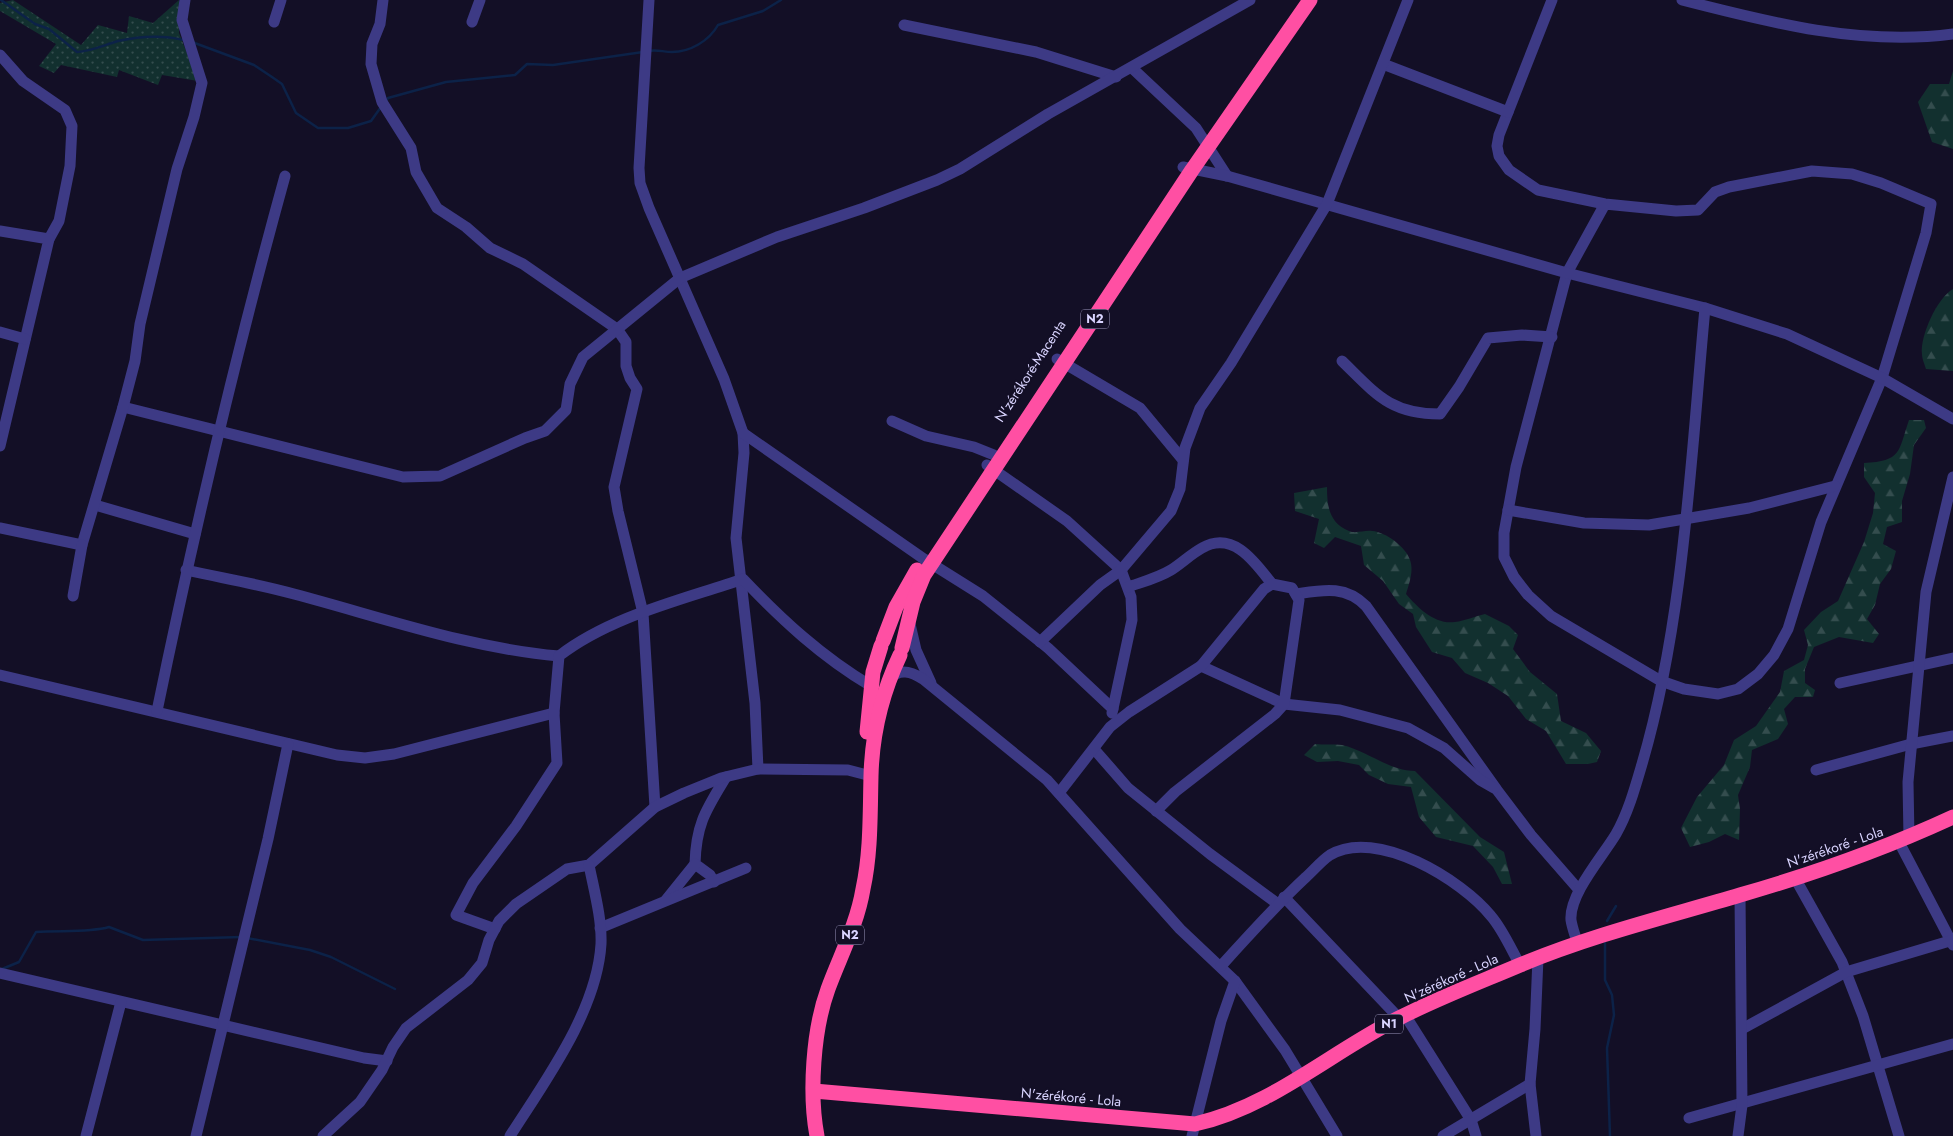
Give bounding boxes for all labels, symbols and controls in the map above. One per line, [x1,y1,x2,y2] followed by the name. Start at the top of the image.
[1081,310,1109,328] road number: N2
[990,316,1070,426] street label: N'zérékoré-Macenta
[1784,821,1886,873] street label: N'zérékoré - Lola
[836,926,864,944] road number: N2
[1401,948,1501,1008] street label: N'zérékoré - Lola
[1375,1014,1403,1034] road number: N1
[1020,1083,1122,1111] street label: N'zérékoré - Lola

